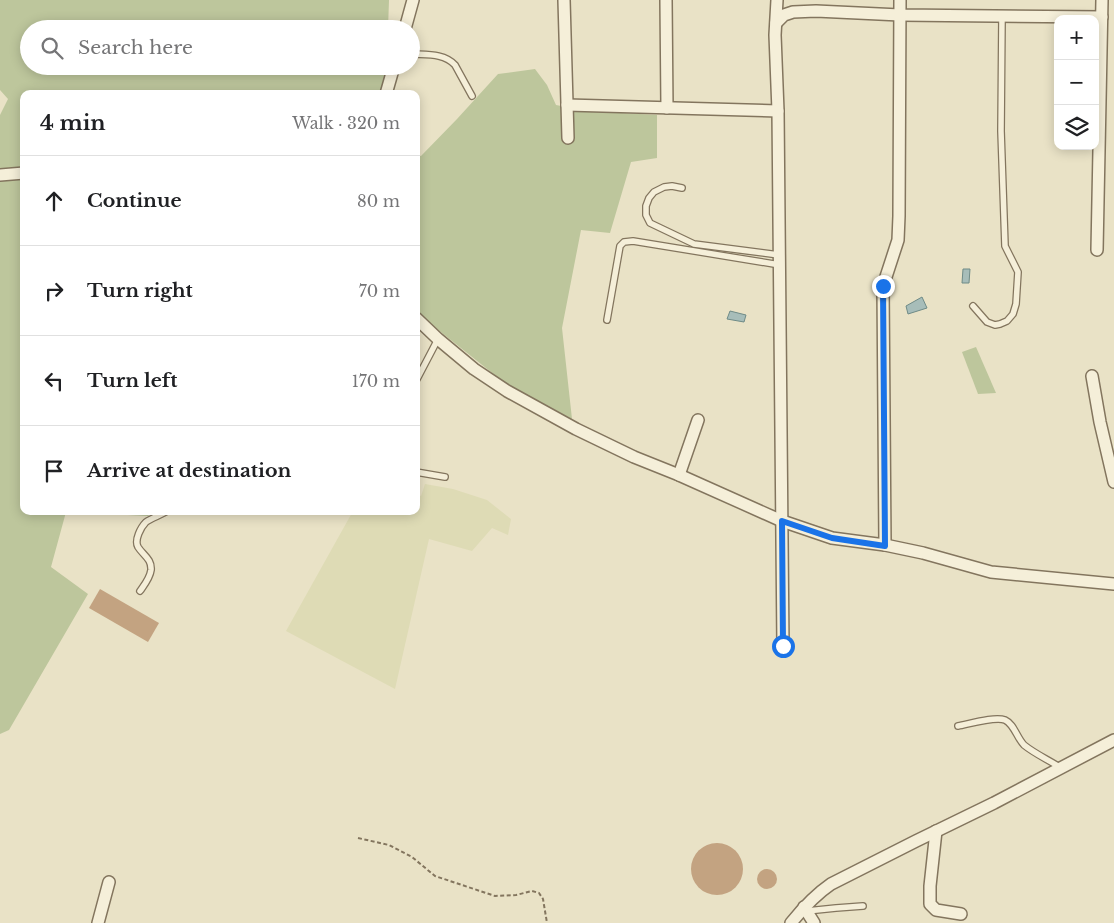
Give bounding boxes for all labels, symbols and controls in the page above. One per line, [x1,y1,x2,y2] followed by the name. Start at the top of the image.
[1054,15,1099,150] map controls
[1054,15,1099,60] button: +
[20,20,420,75] search box
[38,34,66,62] icon: search
[78,36,193,59] text: Search here
[1054,60,1099,105] button: −
[1054,105,1099,150] button: layers
[40,110,106,136] text: 4 min
[292,113,400,133] text: Walk · 320 m
[40,187,68,215] icon: ahead
[87,189,182,212] text: Continue
[357,191,400,211] text: 80 m
[872,275,895,298] route end
[40,277,68,305] icon: right
[87,279,193,302] text: Turn right
[359,281,400,301] text: 70 m
[40,367,68,395] icon: left
[87,369,178,392] text: Turn left
[352,371,400,391] text: 170 m
[40,457,68,485] icon: arrive
[87,459,291,482] text: Arrive at destination
[772,635,795,658] route start

